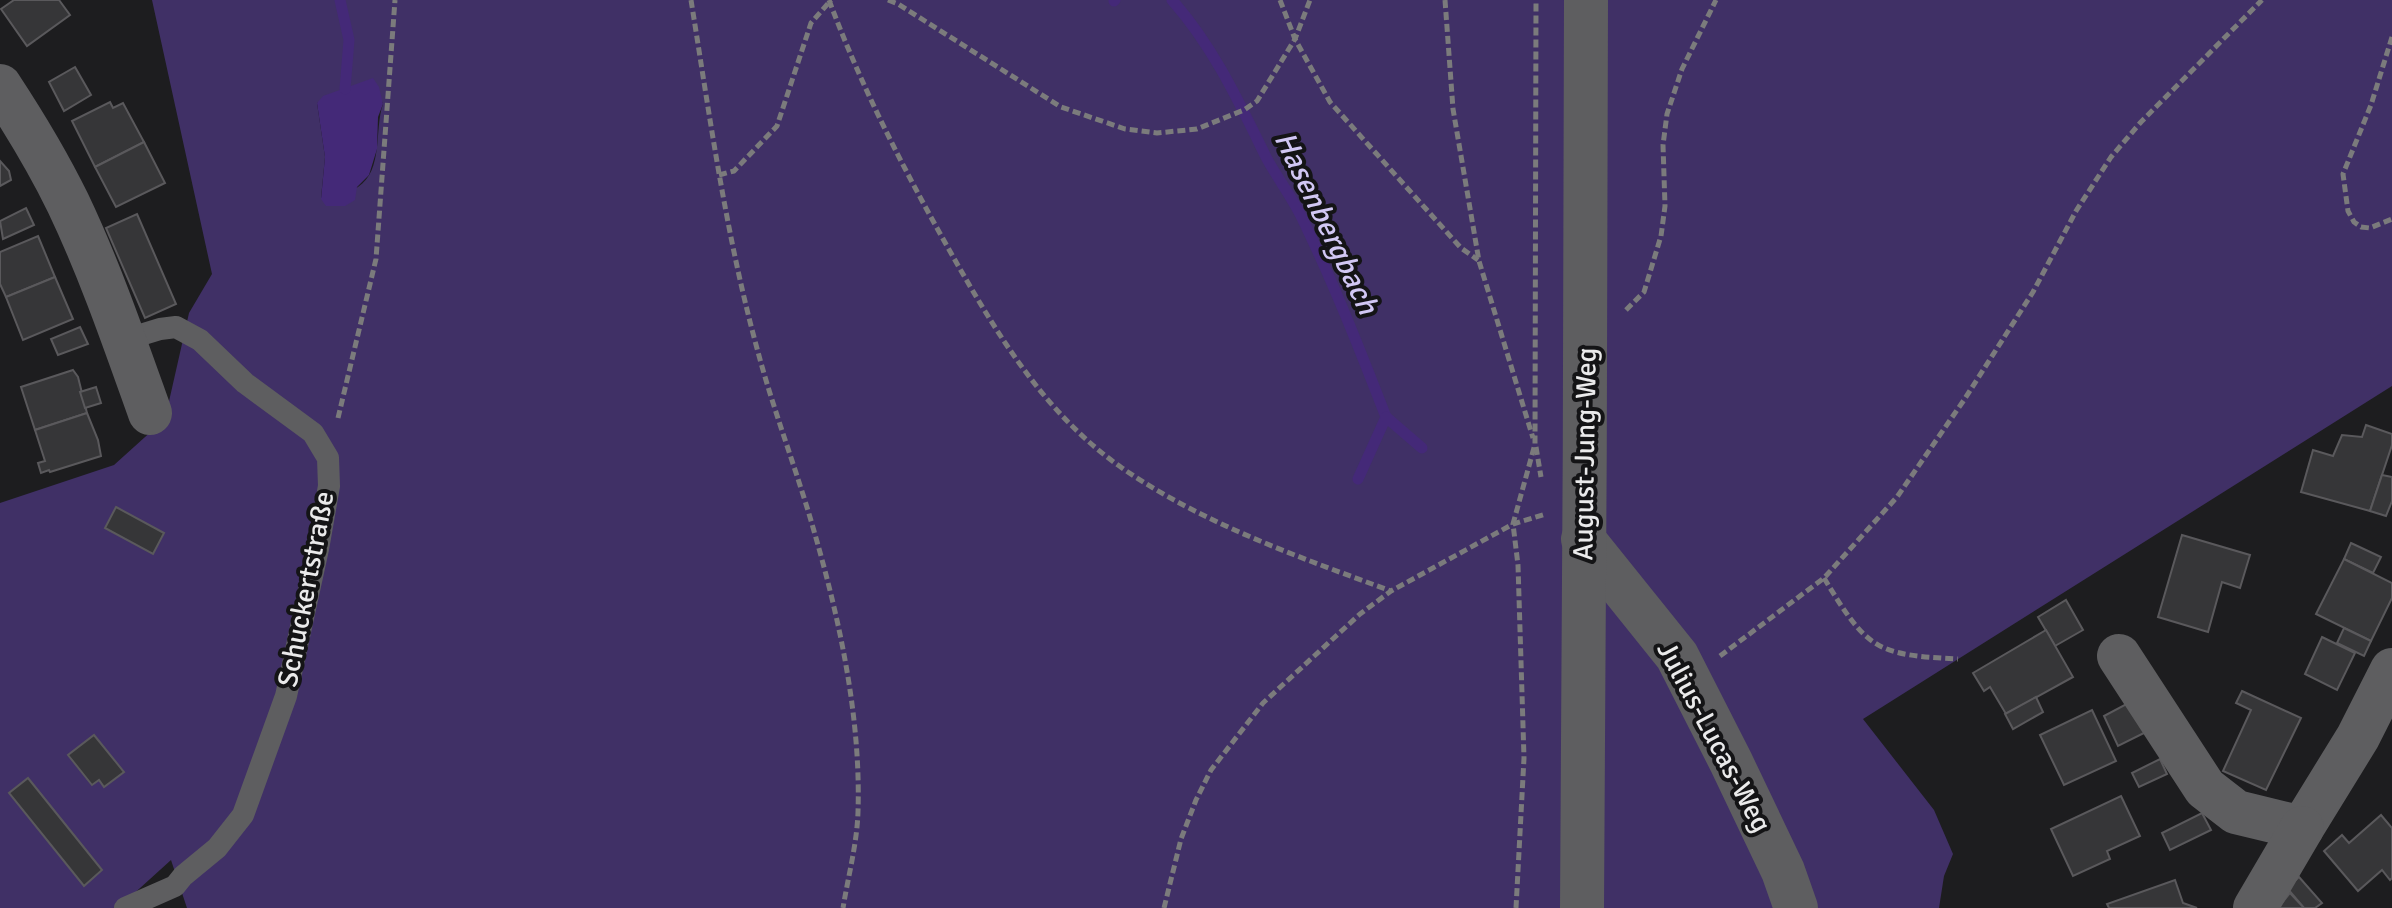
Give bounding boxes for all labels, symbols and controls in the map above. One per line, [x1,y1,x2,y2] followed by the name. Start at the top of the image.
[1266,126,1386,321] water label: Hasenbergbach
[1566,347,1604,561] street label: August-Jung-Weg
[270,488,342,690] street label: Schuckertstraße
[1649,636,1779,838] street label: Julius-Lucas-Weg

